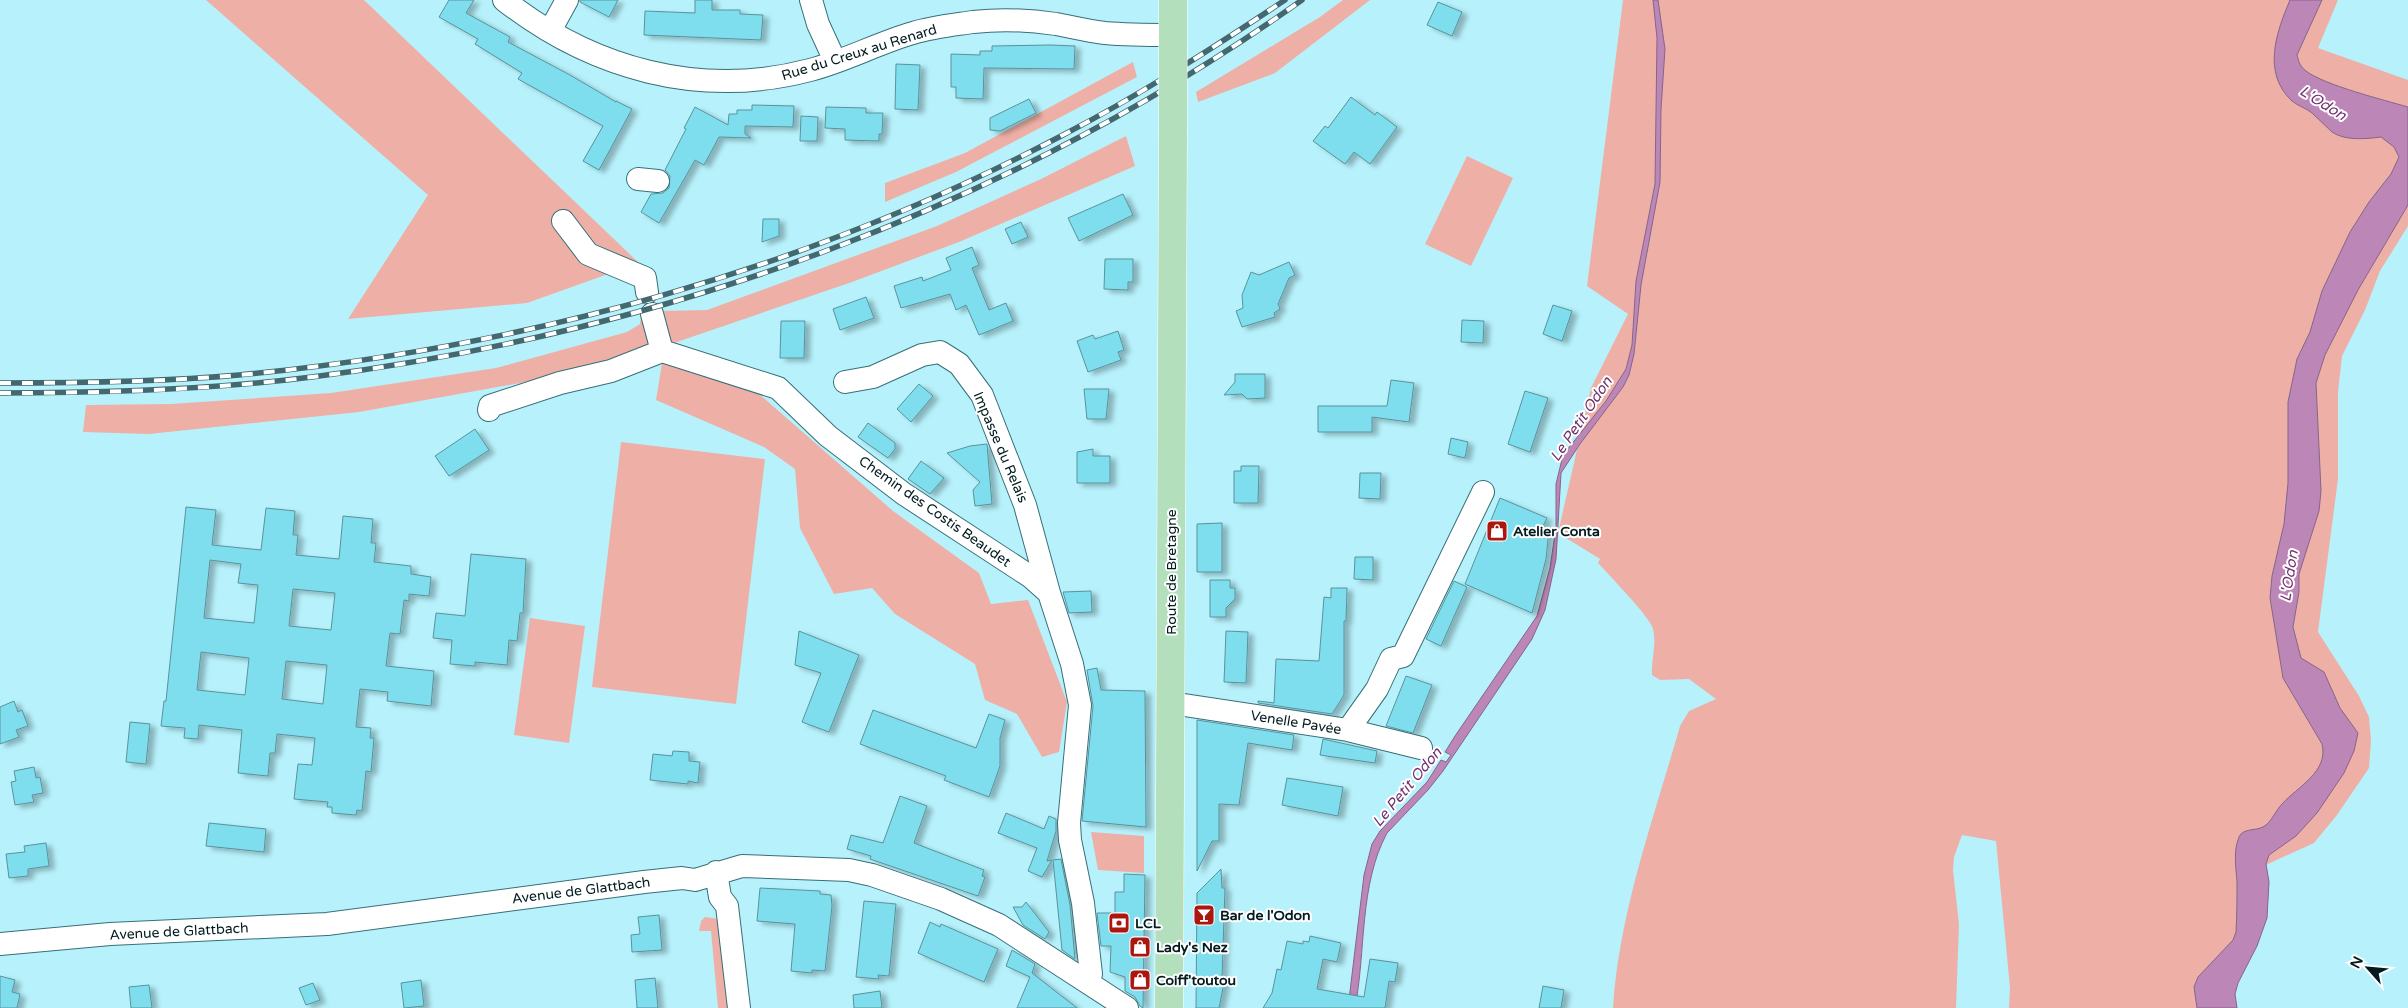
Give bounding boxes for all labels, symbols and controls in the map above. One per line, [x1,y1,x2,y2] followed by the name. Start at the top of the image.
[779,21,939,84] street label: Rue du Creux au Renard
[2296,82,2350,125] water label: L'Odon
[1546,373,1616,465] water label: Le Petit Odon
[969,389,1032,505] street label: Impasse du Relais
[855,452,1015,571] street label: Chemin des Costis Beaudet
[1163,509,1180,635] street label: Route de Bretagne
[1485,519,1509,543] shop icon: Atelier Conta
[1513,523,1600,540] place label: Atelier Conta
[2276,548,2302,603] water label: L'Odon
[1249,707,1343,738] street label: Venelle Pavée
[1369,743,1446,830] water label: Le Petit Odon
[511,874,651,907] street label: Avenue de Glattbach
[1192,903,1216,927] bar icon: Bar de l'Odon
[1220,907,1311,924] place label: Bar de l'Odon
[1107,911,1131,935] bank icon: LCL
[1135,915,1162,932] place label: LCL
[109,919,249,944] street label: Avenue de Glattbach
[1128,935,1152,959] shop icon: Lady's Nez
[1156,939,1228,956] place label: Lady's Nez
[2343,943,2393,993] north arrow
[2347,953,2367,971] text: N
[1128,968,1152,992] shop icon: Coiff'toutou
[1156,972,1236,989] place label: Coiff'toutou

